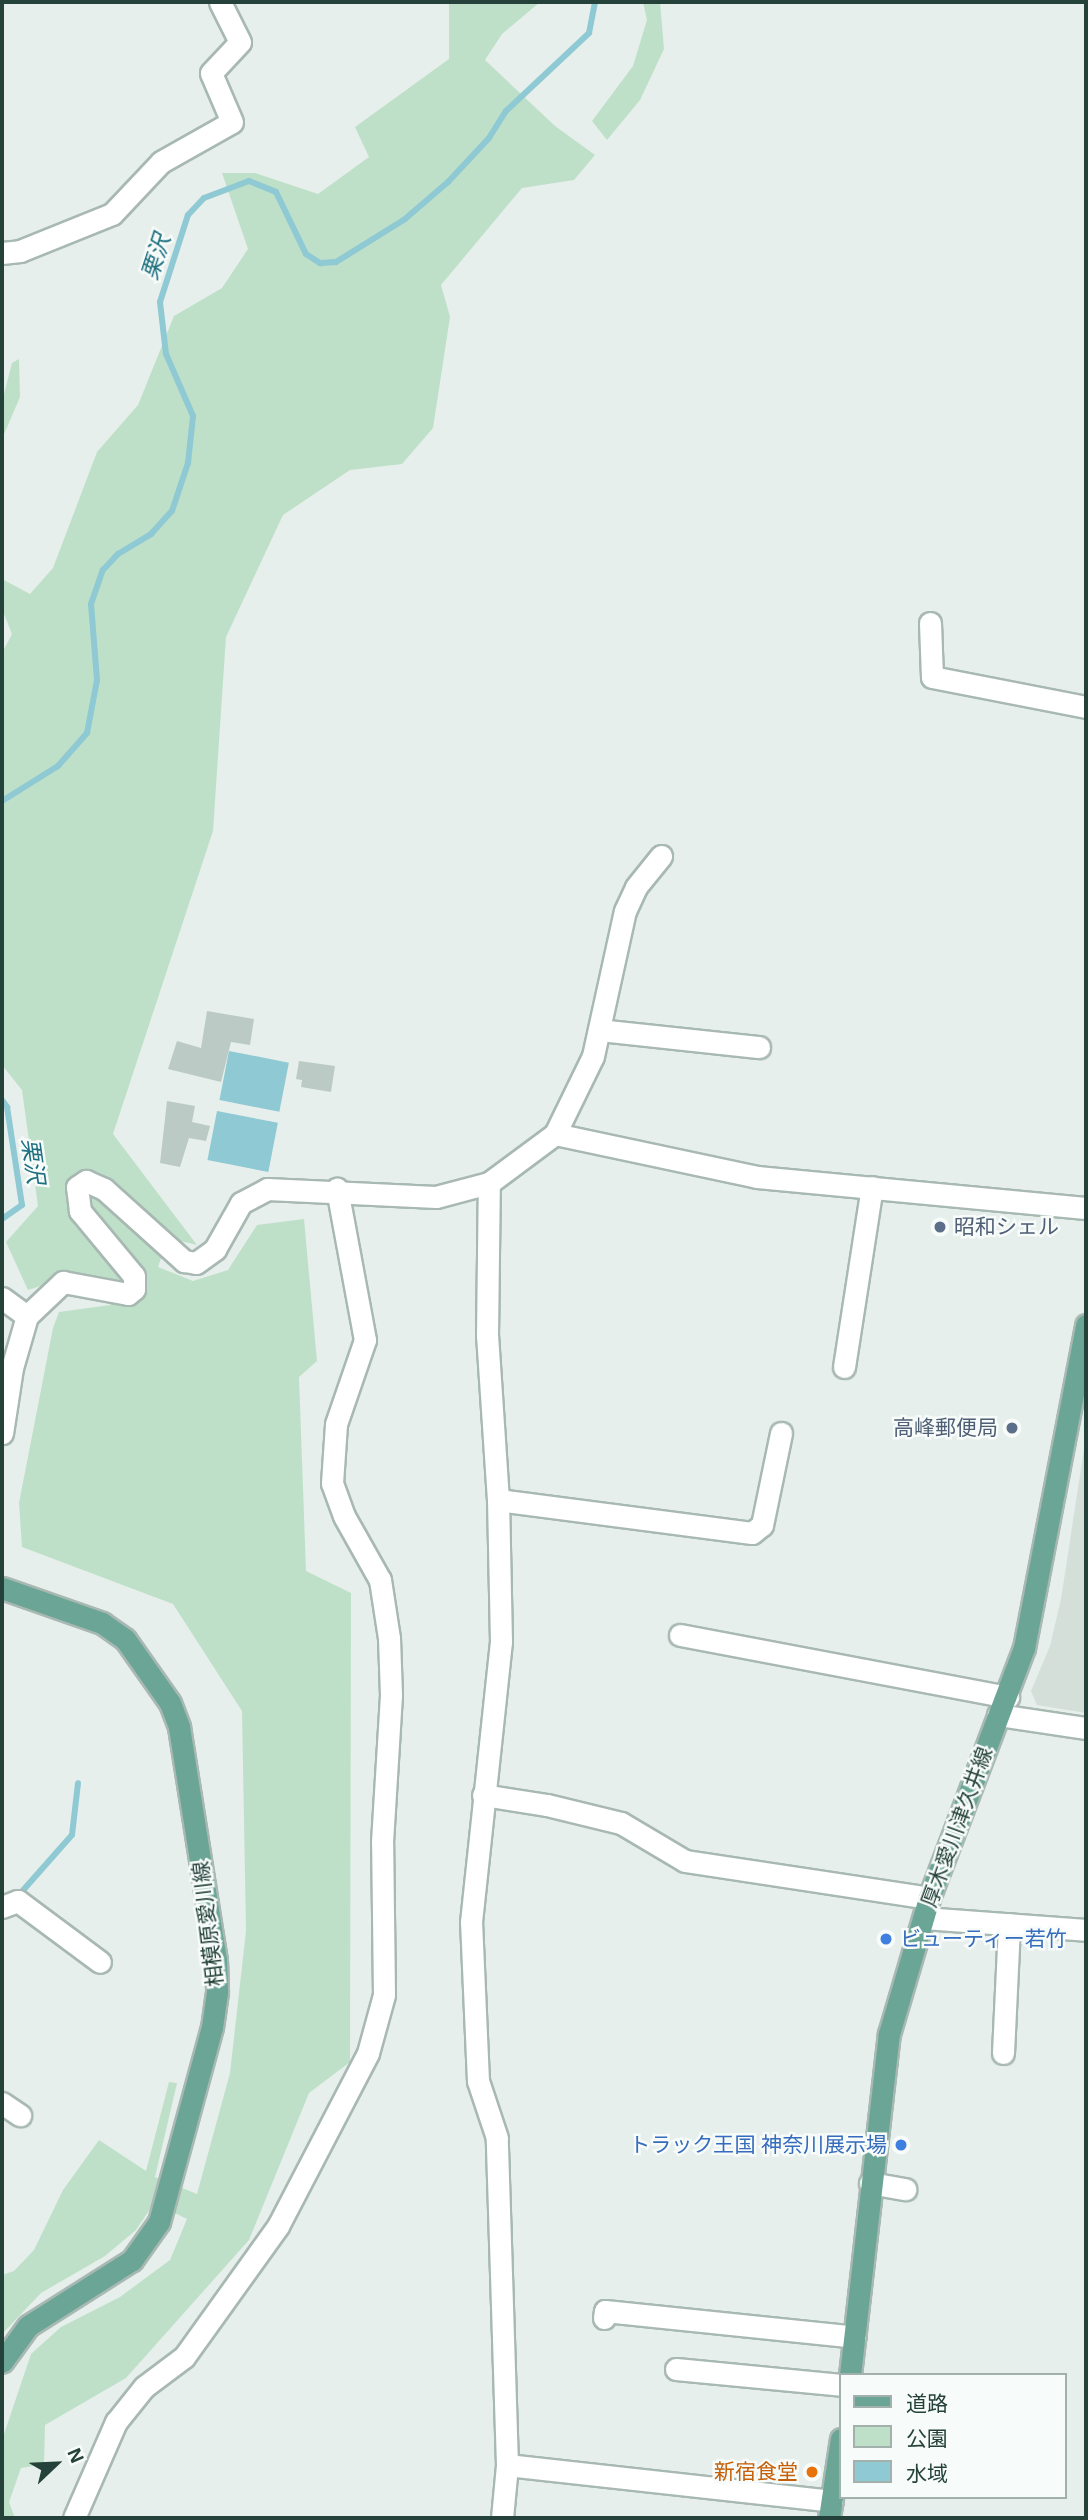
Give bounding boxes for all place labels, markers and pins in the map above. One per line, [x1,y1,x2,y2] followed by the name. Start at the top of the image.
[954,1214,1059,1240] place label: 昭和シェル
[932,1219,948,1235] marker: 昭和シェル
[893,1415,998,1441] place label: 高峰郵便局
[1004,1420,1020,1436] marker: 高峰郵便局
[900,1926,1068,1952] place label: ビューティー若竹
[878,1931,894,1947] marker: ビューティー若竹
[629,2132,887,2158] place label: トラック王国 神奈川展示場
[893,2137,909,2153] marker: トラック王国 神奈川展示場
[714,2459,798,2485] place label: 新宿食堂
[804,2464,820,2480] marker: 新宿食堂

